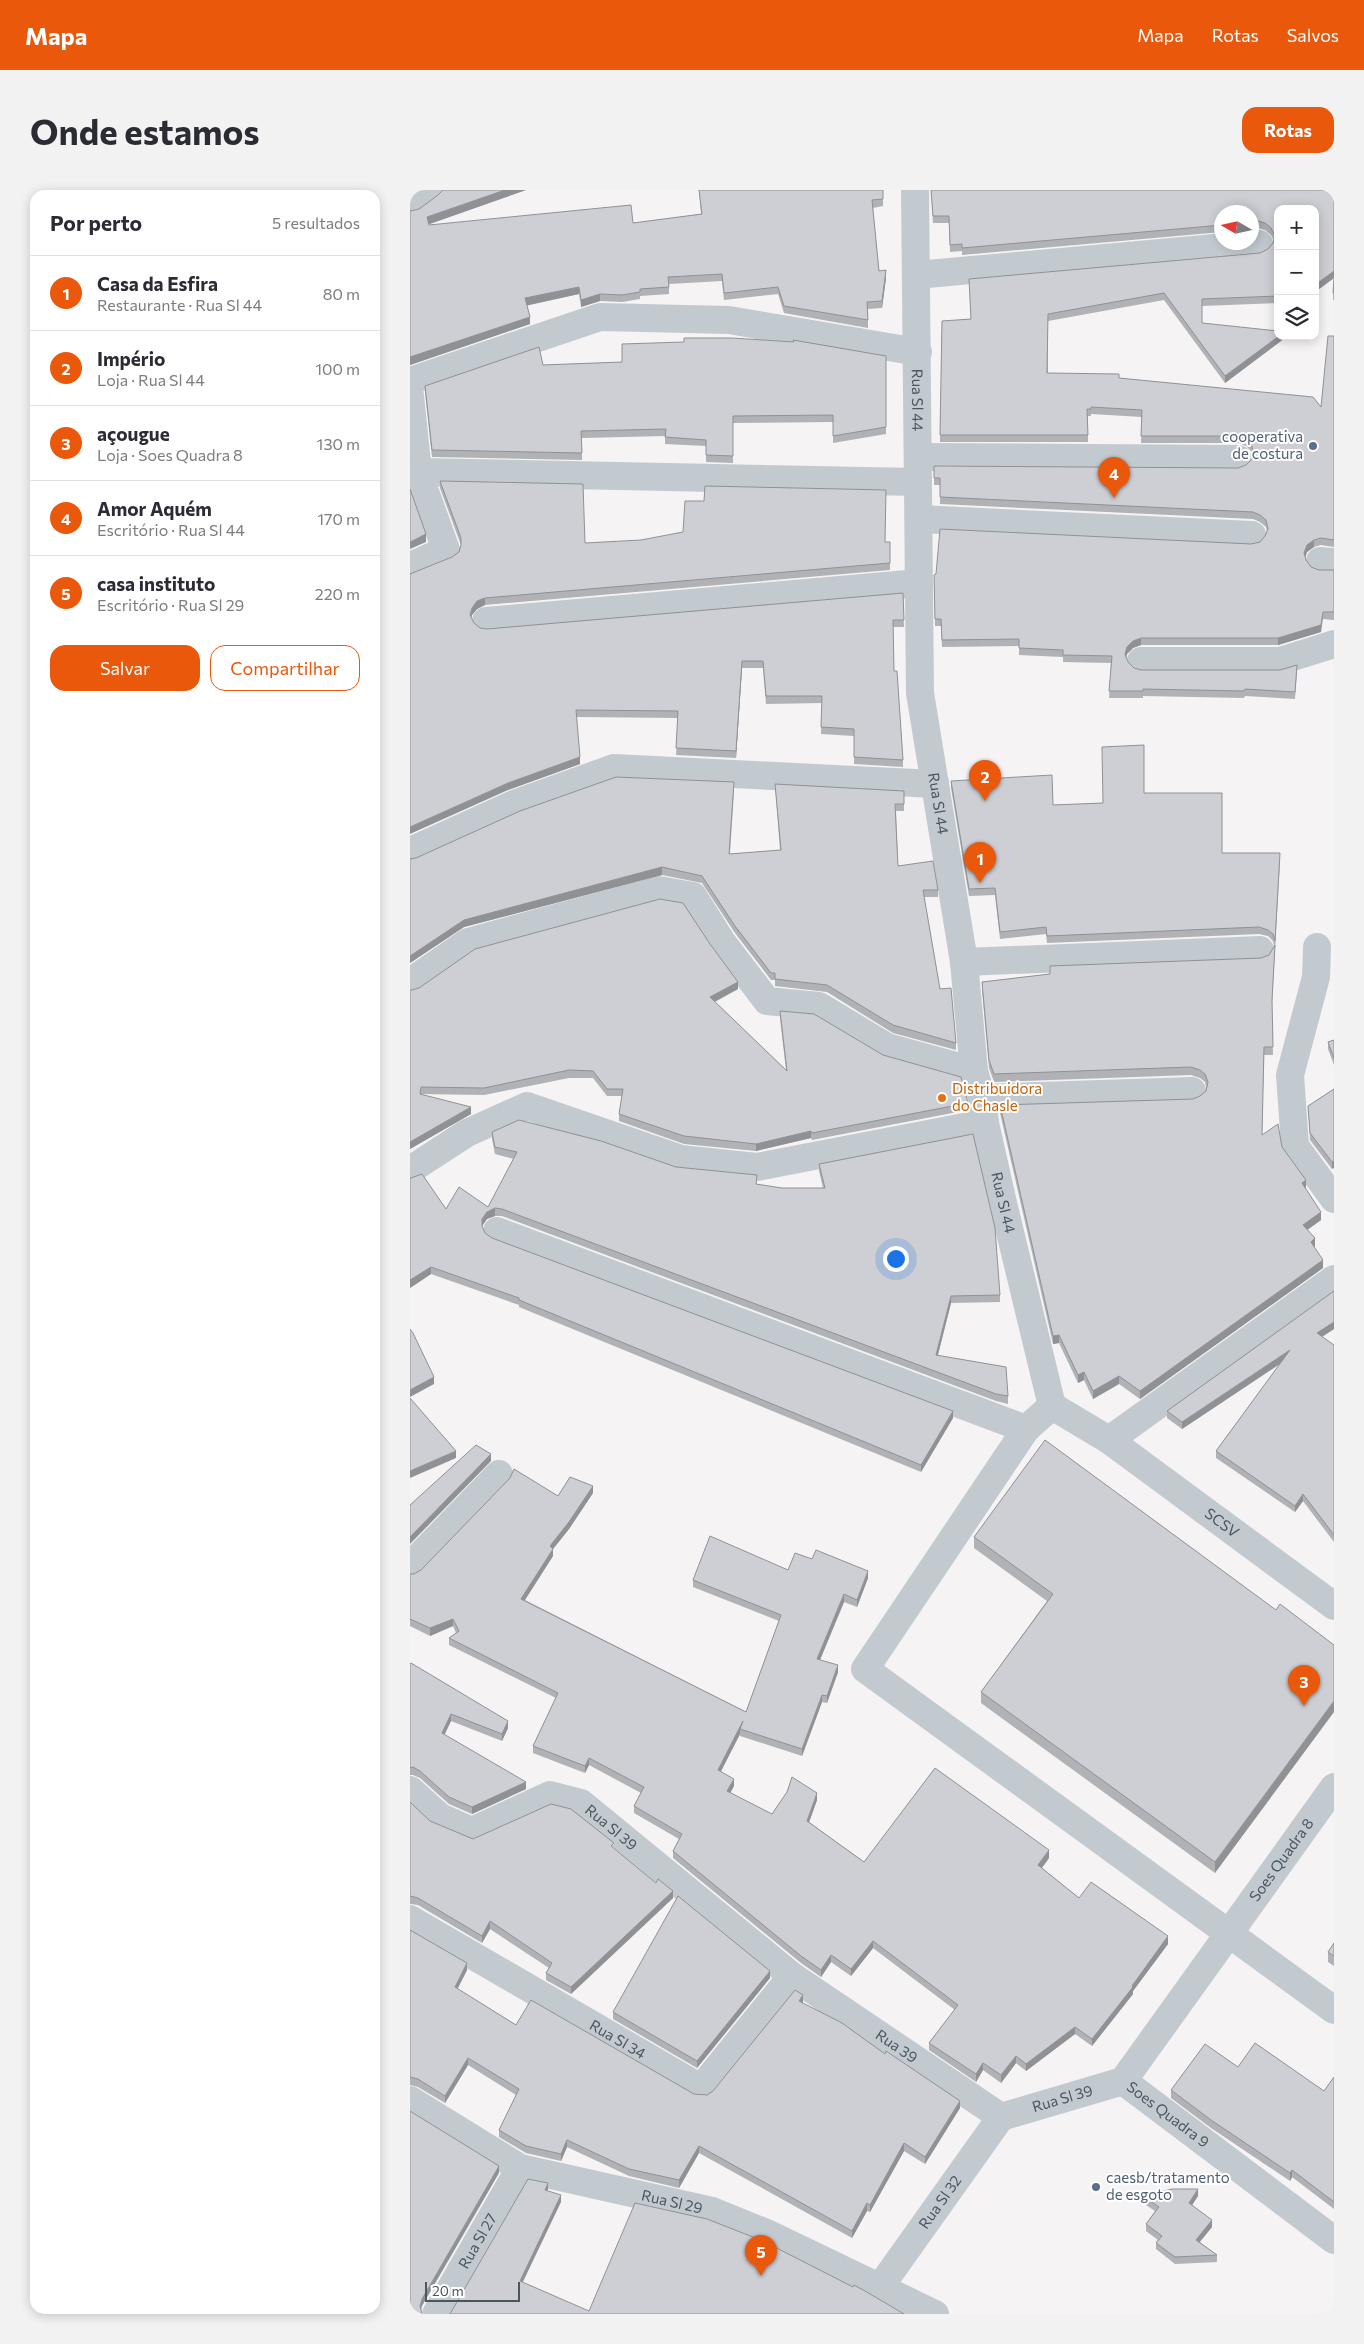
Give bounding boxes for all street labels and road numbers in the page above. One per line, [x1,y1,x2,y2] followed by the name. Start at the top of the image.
[909,369,927,431] street label: Rua Sl 44
[925,771,953,836] street label: Rua Sl 44
[988,1170,1020,1235] street label: Rua Sl 44
[1202,1504,1243,1541] street label: SCSV
[582,1800,641,1854] street label: Rua Sl 39
[1245,1814,1317,1905] street label: Soes Quadra 8
[587,2015,649,2062] street label: Rua Sl 34
[873,2025,921,2066] street label: Rua 39
[1124,2077,1213,2151] street label: Soes Quadra 9
[1030,2080,1095,2115] street label: Rua Sl 39
[914,2171,965,2232] street label: Rua Sl 32
[640,2185,704,2217] street label: Rua Sl 29
[454,2210,500,2272] street label: Rua Sl 27

